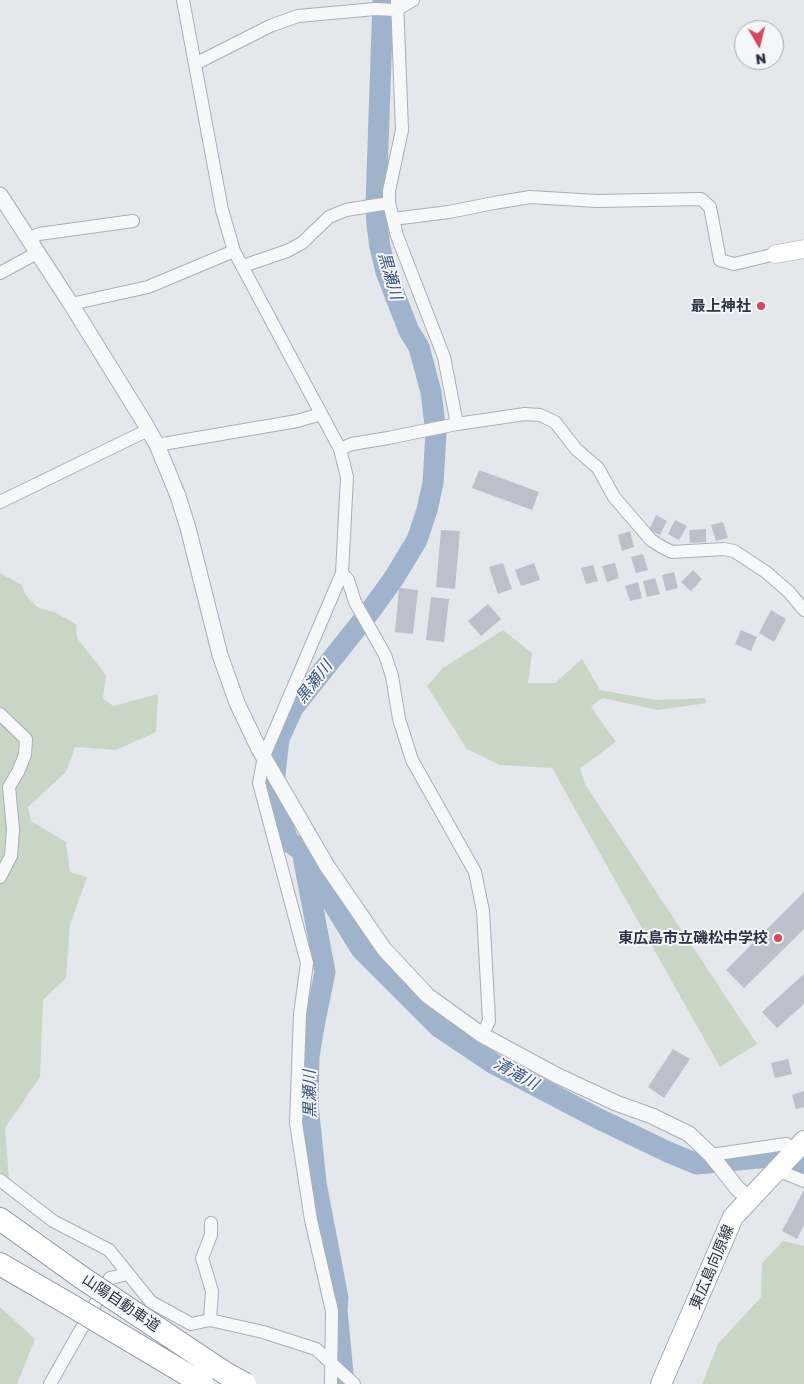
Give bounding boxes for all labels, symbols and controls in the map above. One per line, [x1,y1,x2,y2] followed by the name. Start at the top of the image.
[734,20,784,70] north arrow
[755,50,767,69] text: N
[374,250,406,302] water label: 黒瀬川
[691,297,751,315] place label: 最上神社
[755,300,767,312] marker: 最上神社
[292,657,336,707] water label: 黒瀬川
[618,929,768,947] place label: 東広島市立磯松中学校
[772,932,784,944] marker: 東広島市立磯松中学校
[490,1054,542,1094] water label: 清滝川
[300,1070,320,1118] water label: 黒瀬川
[686,1222,738,1312] street label: 東広島向原線
[79,1270,163,1336] street label: 山陽自動車道

